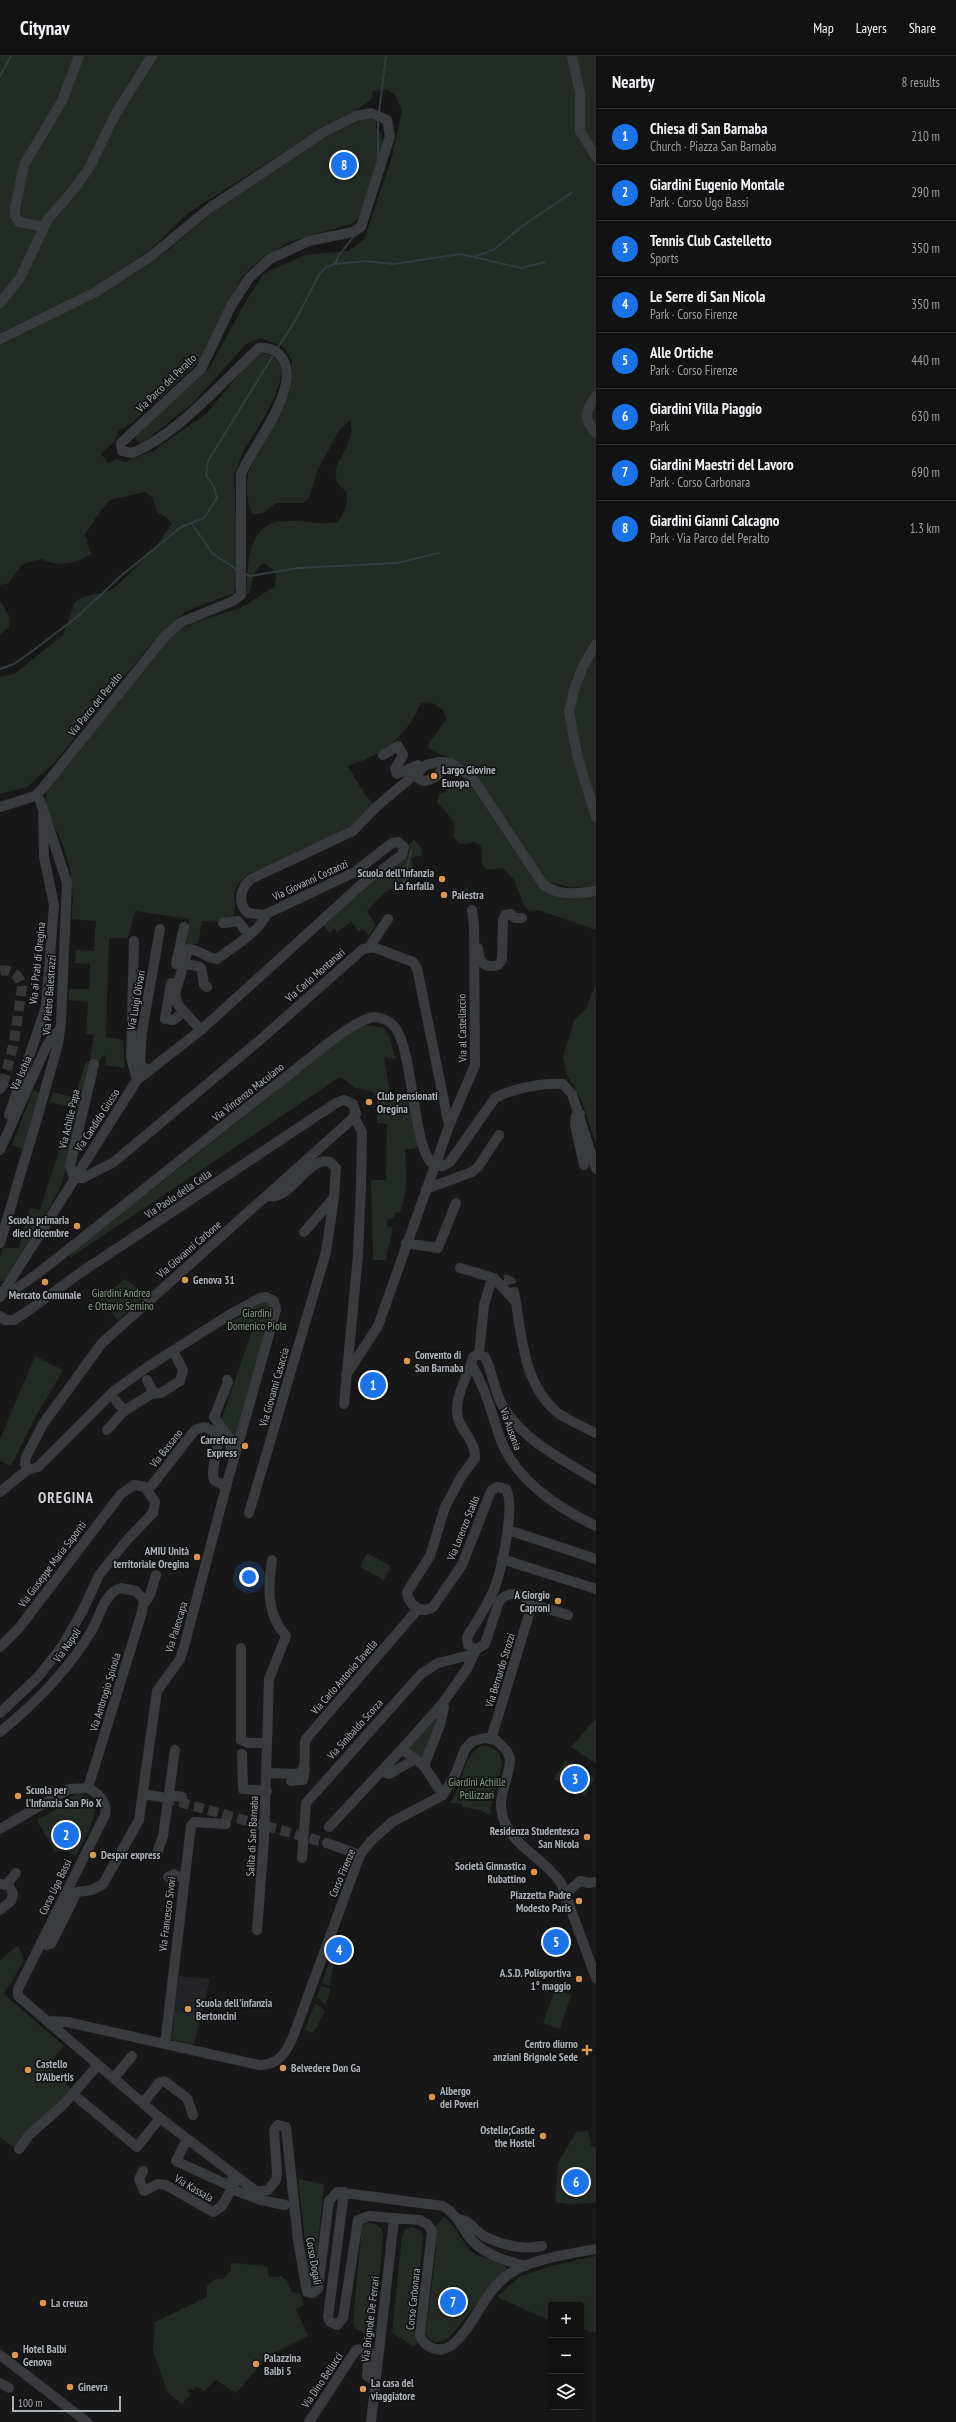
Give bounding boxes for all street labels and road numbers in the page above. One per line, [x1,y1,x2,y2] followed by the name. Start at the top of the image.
[132,351,199,416] street label: Via Parco del Peralto
[64,669,125,740] street label: Via Parco del Peralto
[269,856,350,904] street label: Via Giovanni Costanzi
[26,921,48,1006] street label: Via ai Prati di Oregina
[281,945,348,1005] street label: Via Carlo Montanari
[39,954,59,1037] street label: Via Pietro Balestrazzi
[124,969,148,1032] street label: Via Luigi Olivari
[454,993,470,1063] street label: Via al Castellaccio
[7,1054,35,1093] street label: Via Ischia
[209,1060,287,1125] street label: Via Vincenzo Maculano
[71,1086,123,1155] street label: Via Candido Giusso
[55,1088,83,1151] street label: Via Achille Papa
[141,1166,214,1222] street label: Via Paolo della Cella
[153,1217,224,1281] street label: Via Giovanni Carbone
[256,1346,292,1429] street label: Via Giovanni Casaccia
[497,1405,525,1452] street label: Via Ausonia
[146,1426,186,1471] street label: Via Bassano
[443,1493,482,1563] street label: Via Lorenzo Stallo
[14,1518,89,1611] street label: Via Giuseppe Maria Saporiti
[161,1600,190,1655] street label: Via Paleocapa
[49,1625,84,1666] street label: Via Napoli
[482,1631,518,1710] street label: Via Bernardo Strozzi
[307,1637,380,1718] street label: Via Carlo Antonio Tavella
[86,1651,124,1734] street label: Via Ambrogio Spinola
[323,1696,386,1763] street label: Via Sinibaldo Scorza
[243,1795,261,1877] street label: Salita di San Barnaba
[326,1846,359,1899] street label: Corso Firenze
[35,1857,75,1917] street label: Corso Ugo Bassi
[155,1876,179,1953] street label: Via Francesco Sivori
[171,2171,216,2205] street label: Via Kassala
[303,2236,325,2286] street label: Corso Dogali
[403,2268,423,2330] street label: Corso Carbonara
[358,2275,382,2364] street label: Via Brignole De Ferrari
[298,2350,346,2411] street label: Via Dino Bellucci

